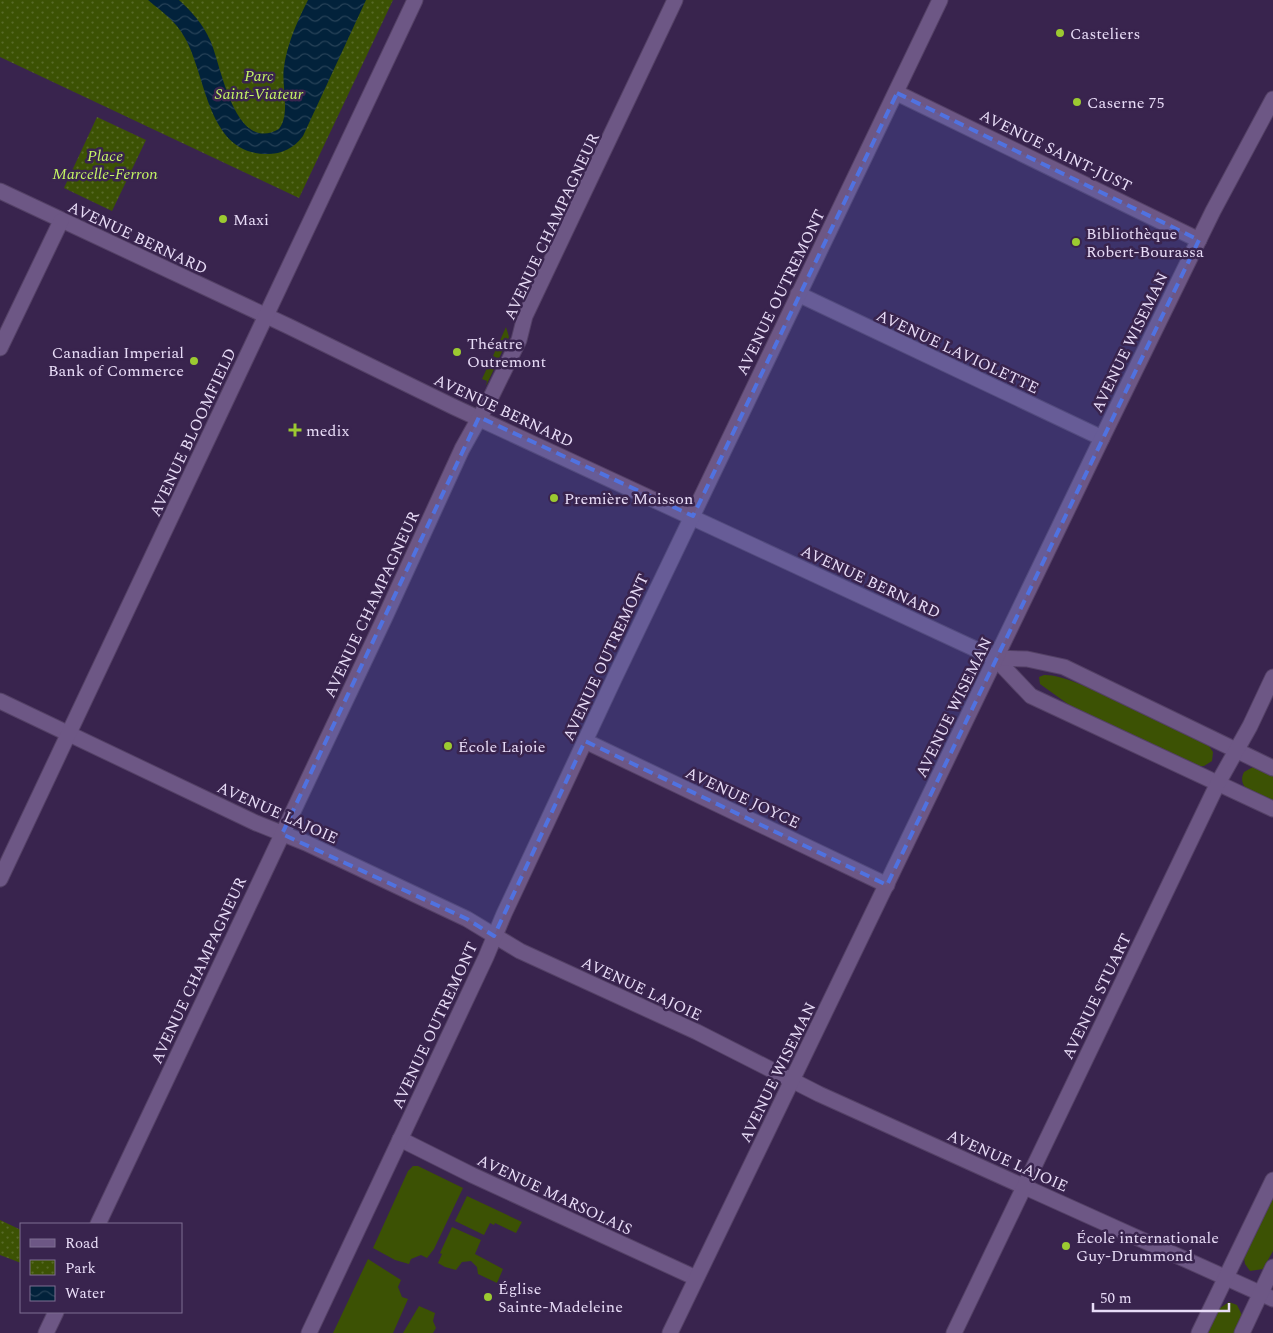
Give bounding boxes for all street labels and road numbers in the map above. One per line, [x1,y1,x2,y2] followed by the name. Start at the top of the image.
[975,104,1136,198] street label: AVENUE SAINT-JUST
[498,129,606,324] street label: AVENUE CHAMPAGNEUR
[64,195,211,281] street label: AVENUE BERNARD
[730,205,832,380] street label: AVENUE OUTREMONT
[1085,268,1174,417] street label: AVENUE WISEMAN
[872,304,1043,400] street label: AVENUE LAVIOLETTE
[143,344,243,521] street label: AVENUE BLOOMFIELD
[430,368,577,454] street label: AVENUE BERNARD
[318,507,426,702] street label: AVENUE CHAMPAGNEUR
[797,539,944,625] street label: AVENUE BERNARD
[557,570,655,745] street label: AVENUE OUTREMONT
[909,633,998,782] street label: AVENUE WISEMAN
[681,761,804,835] street label: AVENUE JOYCE
[213,775,342,850] street label: AVENUE LAJOIE
[145,873,253,1068] street label: AVENUE CHAMPAGNEUR
[1056,929,1138,1064] street label: AVENUE STUART
[386,938,484,1113] street label: AVENUE OUTREMONT
[577,950,706,1027] street label: AVENUE LAJOIE
[733,998,822,1147] street label: AVENUE WISEMAN
[943,1123,1072,1198] street label: AVENUE LAJOIE
[473,1148,636,1241] street label: AVENUE MARSOLAIS

